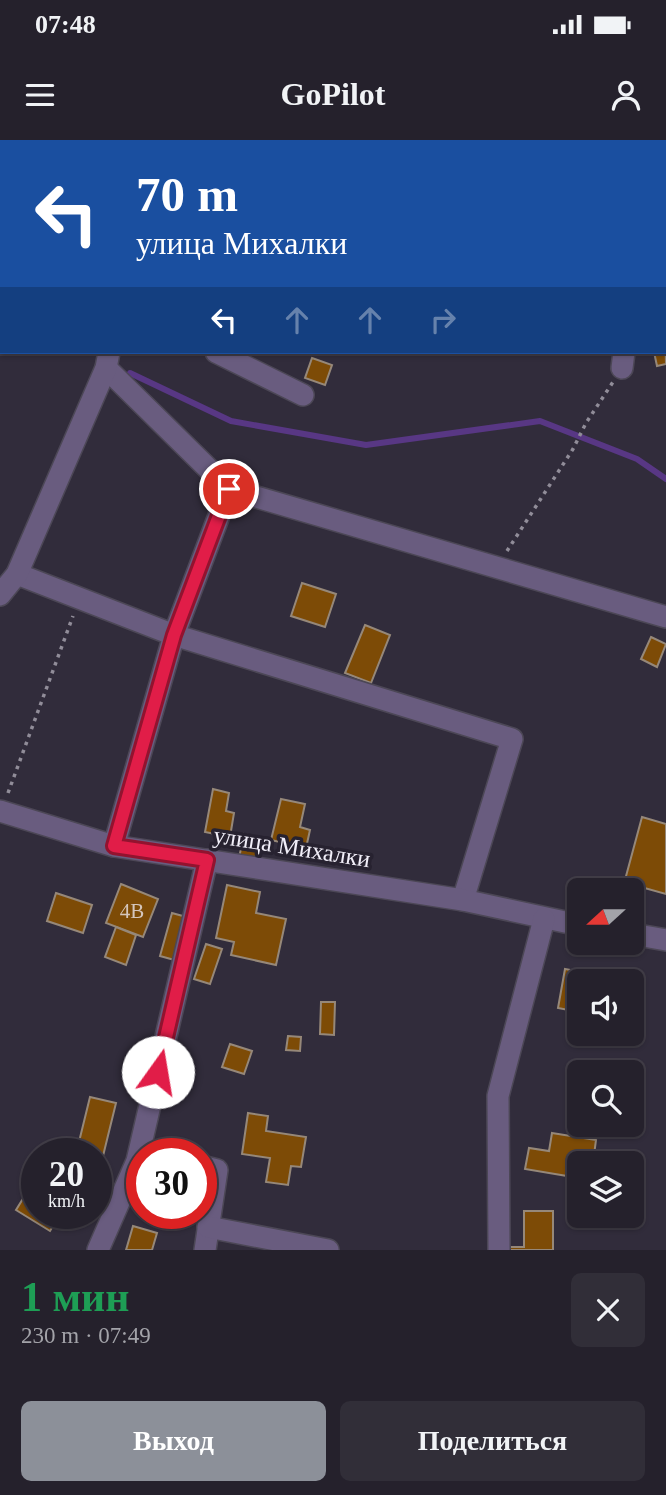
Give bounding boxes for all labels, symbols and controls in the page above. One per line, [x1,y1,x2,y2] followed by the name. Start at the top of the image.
[35,10,96,39] text: 07:48
[21,76,59,114] icon: menu
[281,76,385,112] text: GoPilot
[607,76,645,114] icon: person
[136,167,238,222] text: 70 m
[21,168,112,259] icon: left
[136,225,347,261] text: улица Михалки
[205,301,243,339] icon: left
[278,301,316,339] icon: ahead
[351,301,389,339] icon: ahead
[424,301,462,339] icon: right
[199,459,259,519] pin
[210,470,248,508] icon: arrive
[212,822,372,872] street label: улица Михалки
[567,878,644,956] north arrow
[567,878,644,1228] map controls
[120,899,144,923] house number: 4В
[567,969,644,1046] button: sound
[121,1035,195,1109] position arrow
[567,1060,644,1137] button: search
[126,1138,217,1229] speed limit sign: 30
[567,1151,644,1228] button: layers
[49,1155,84,1194] text: 20
[48,1191,85,1211] text: km/h
[571,1273,645,1347] button: close
[21,1274,130,1320] text: 1 мин
[21,1323,151,1348] text: 230 m · 07:49
[21,1401,326,1481] button: Выход
[340,1401,645,1481] button: Поделиться

